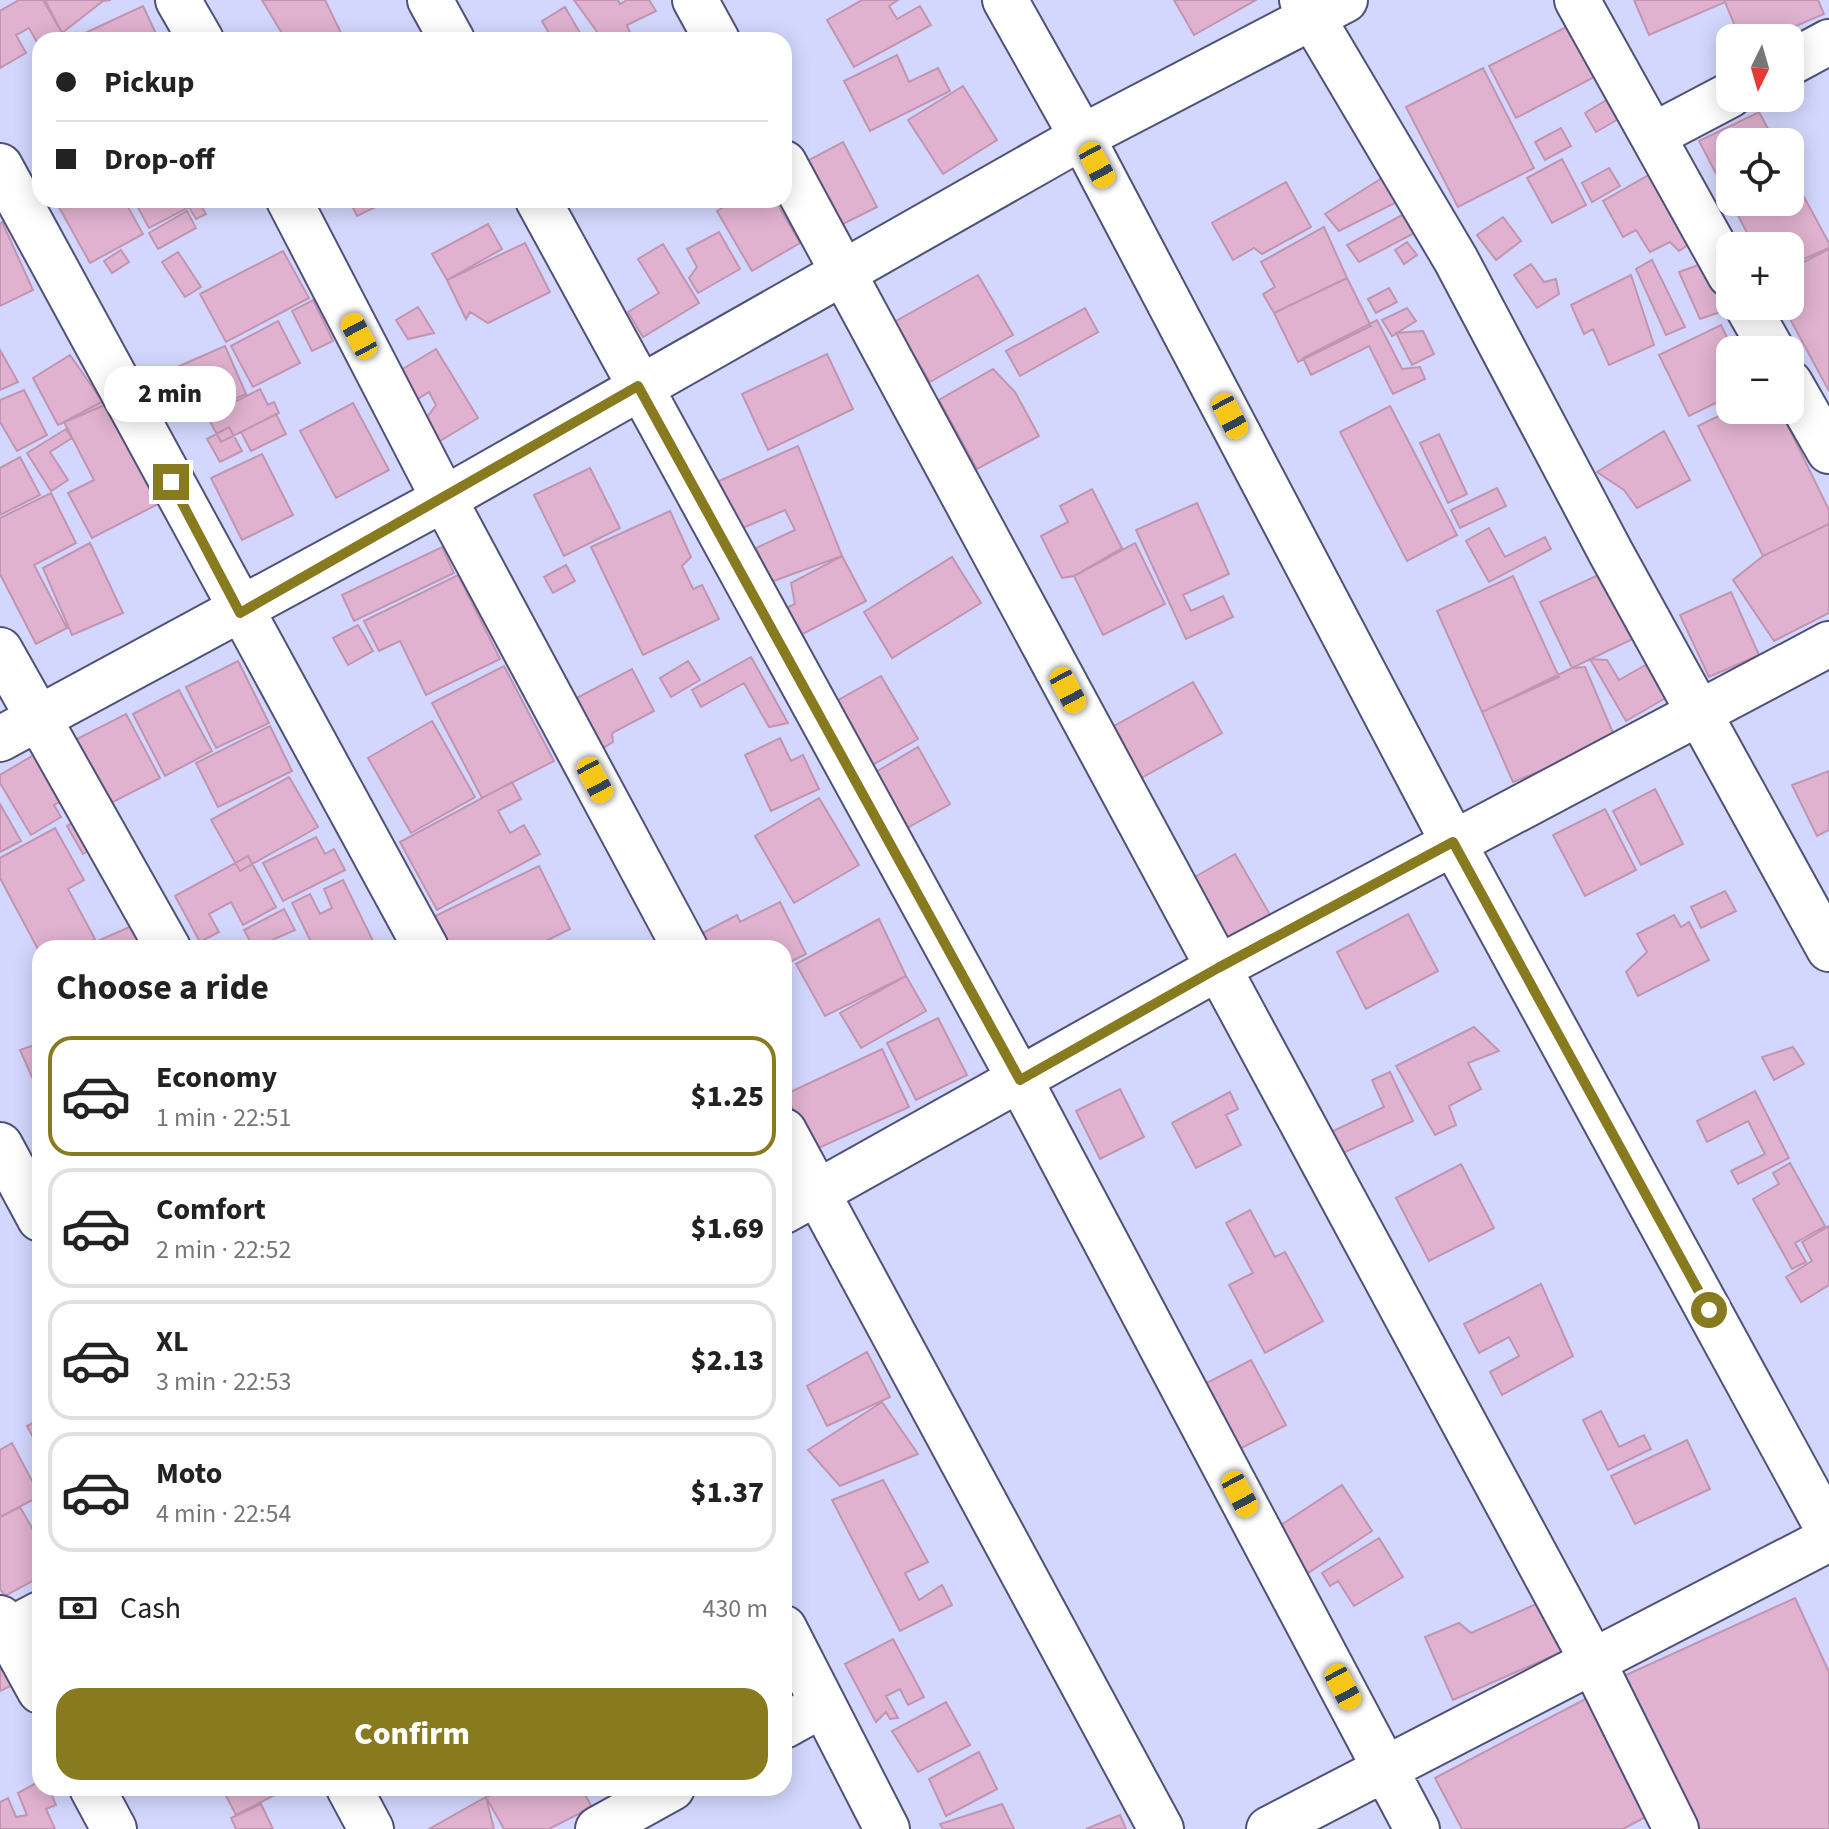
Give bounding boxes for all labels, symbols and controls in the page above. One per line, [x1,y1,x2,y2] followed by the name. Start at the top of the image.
[1716,24,1804,112] north arrow
[1716,24,1804,424] map controls
[104,61,194,104] text: Pickup
[1716,128,1804,216] button: locate
[104,138,215,181] text: Drop-off
[1075,138,1119,192] car
[1716,232,1804,320] button: +
[337,309,381,363] car
[1716,336,1804,424] button: −
[105,366,237,422] callout: 2 min
[138,375,202,412] text: 2 min
[1208,389,1252,443] car
[153,464,189,500] route end
[1046,663,1090,717] car
[573,753,617,807] car
[56,962,269,1013] text: Choose a ride
[156,1056,277,1099] text: Economy
[60,1060,132,1132] icon: car
[691,1075,764,1118] text: $1.25
[156,1099,291,1136] text: 1 min · 22:51
[156,1188,266,1231] text: Comfort
[60,1192,132,1264] icon: car
[691,1207,764,1250] text: $1.69
[156,1231,291,1268] text: 2 min · 22:52
[1691,1292,1727,1328] route start
[156,1320,189,1363] text: XL
[60,1324,132,1396] icon: car
[691,1339,764,1382] text: $2.13
[156,1363,291,1400] text: 3 min · 22:53
[156,1452,222,1495] text: Moto
[60,1456,132,1528] icon: car
[1218,1467,1262,1521] car
[691,1471,764,1514] text: $1.37
[156,1495,291,1532] text: 4 min · 22:54
[56,1586,100,1630] icon: cash
[120,1587,181,1630] text: Cash
[702,1590,768,1627] text: 430 m
[1321,1660,1365,1714] car
[56,1688,768,1780] button: Confirm

